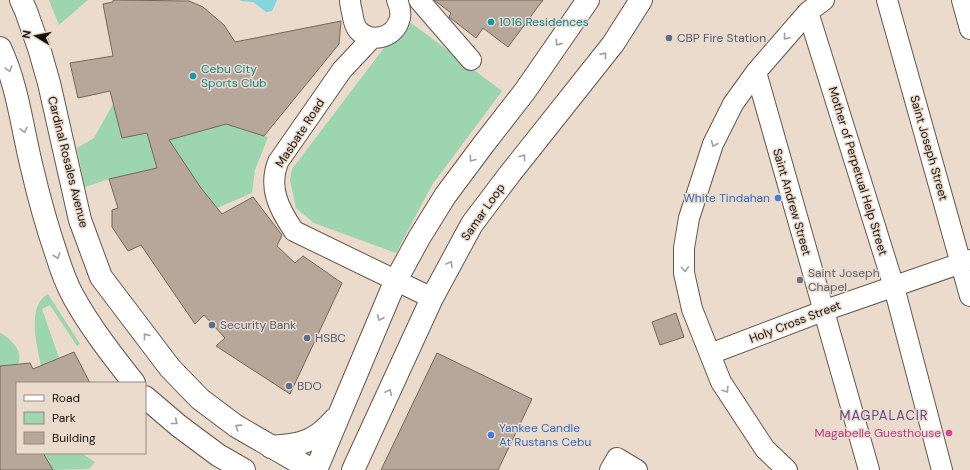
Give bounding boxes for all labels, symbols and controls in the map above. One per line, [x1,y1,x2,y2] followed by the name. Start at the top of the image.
[499,14,589,30] place label: 1016 Residences
[16,16,56,56] north arrow
[486,17,496,27] marker: 1016 Residences
[19,29,34,39] text: N
[677,30,766,46] place label: CBP Fire Station
[784,32,791,39] one-way arrow
[664,33,674,43] marker: CBP Fire Station
[556,39,563,46] one-way arrow
[599,53,606,60] one-way arrow
[201,61,267,91] place label: Cebu City Sports Club
[4,66,13,73] one-way arrow
[188,71,198,81] marker: Cebu City Sports Club
[825,85,891,258] street label: Mother of Perpetual Help Street
[906,94,952,203] street label: Saint Joseph Street
[44,95,92,230] street label: Cardinal Rosales Avenue
[272,96,328,170] street label: Masbate Road
[19,127,27,133] one-way arrow
[710,140,718,147] one-way arrow
[769,147,815,258] street label: Saint Andrew Street
[470,155,477,162] one-way arrow
[519,155,526,162] one-way arrow
[457,180,509,244] street label: Samar Loop
[683,190,770,206] place label: White Tindahan
[773,193,783,203] marker: White Tindahan
[52,252,60,259] one-way arrow
[445,261,453,268] one-way arrow
[808,265,880,295] place label: Saint Joseph Chapel
[680,266,689,272] one-way arrow
[795,275,805,285] marker: Saint Joseph Chapel
[747,297,843,347] street label: Holy Cross Street
[377,313,385,321] one-way arrow
[220,317,296,333] place label: Security Bank
[207,320,217,330] marker: Security Bank
[315,330,346,346] place label: HSBC
[302,333,312,343] marker: HSBC
[143,334,150,341] one-way arrow
[297,378,322,394] place label: BDO
[284,381,294,391] marker: BDO
[16,382,146,454] legend
[721,386,729,393] one-way arrow
[384,388,392,396] one-way arrow
[52,390,80,406] text: Road
[840,407,928,424] district label: MAGPALACIR
[52,410,76,426] text: Park
[170,417,177,424] one-way arrow
[499,420,591,450] place label: Yankee Candle At Rustans Cebu
[235,424,242,432] one-way arrow
[814,425,941,441] place label: Magabelle Guesthouse
[944,428,954,438] marker: Magabelle Guesthouse
[52,430,96,446] text: Building
[486,430,496,440] marker: Yankee Candle At Rustans Cebu

